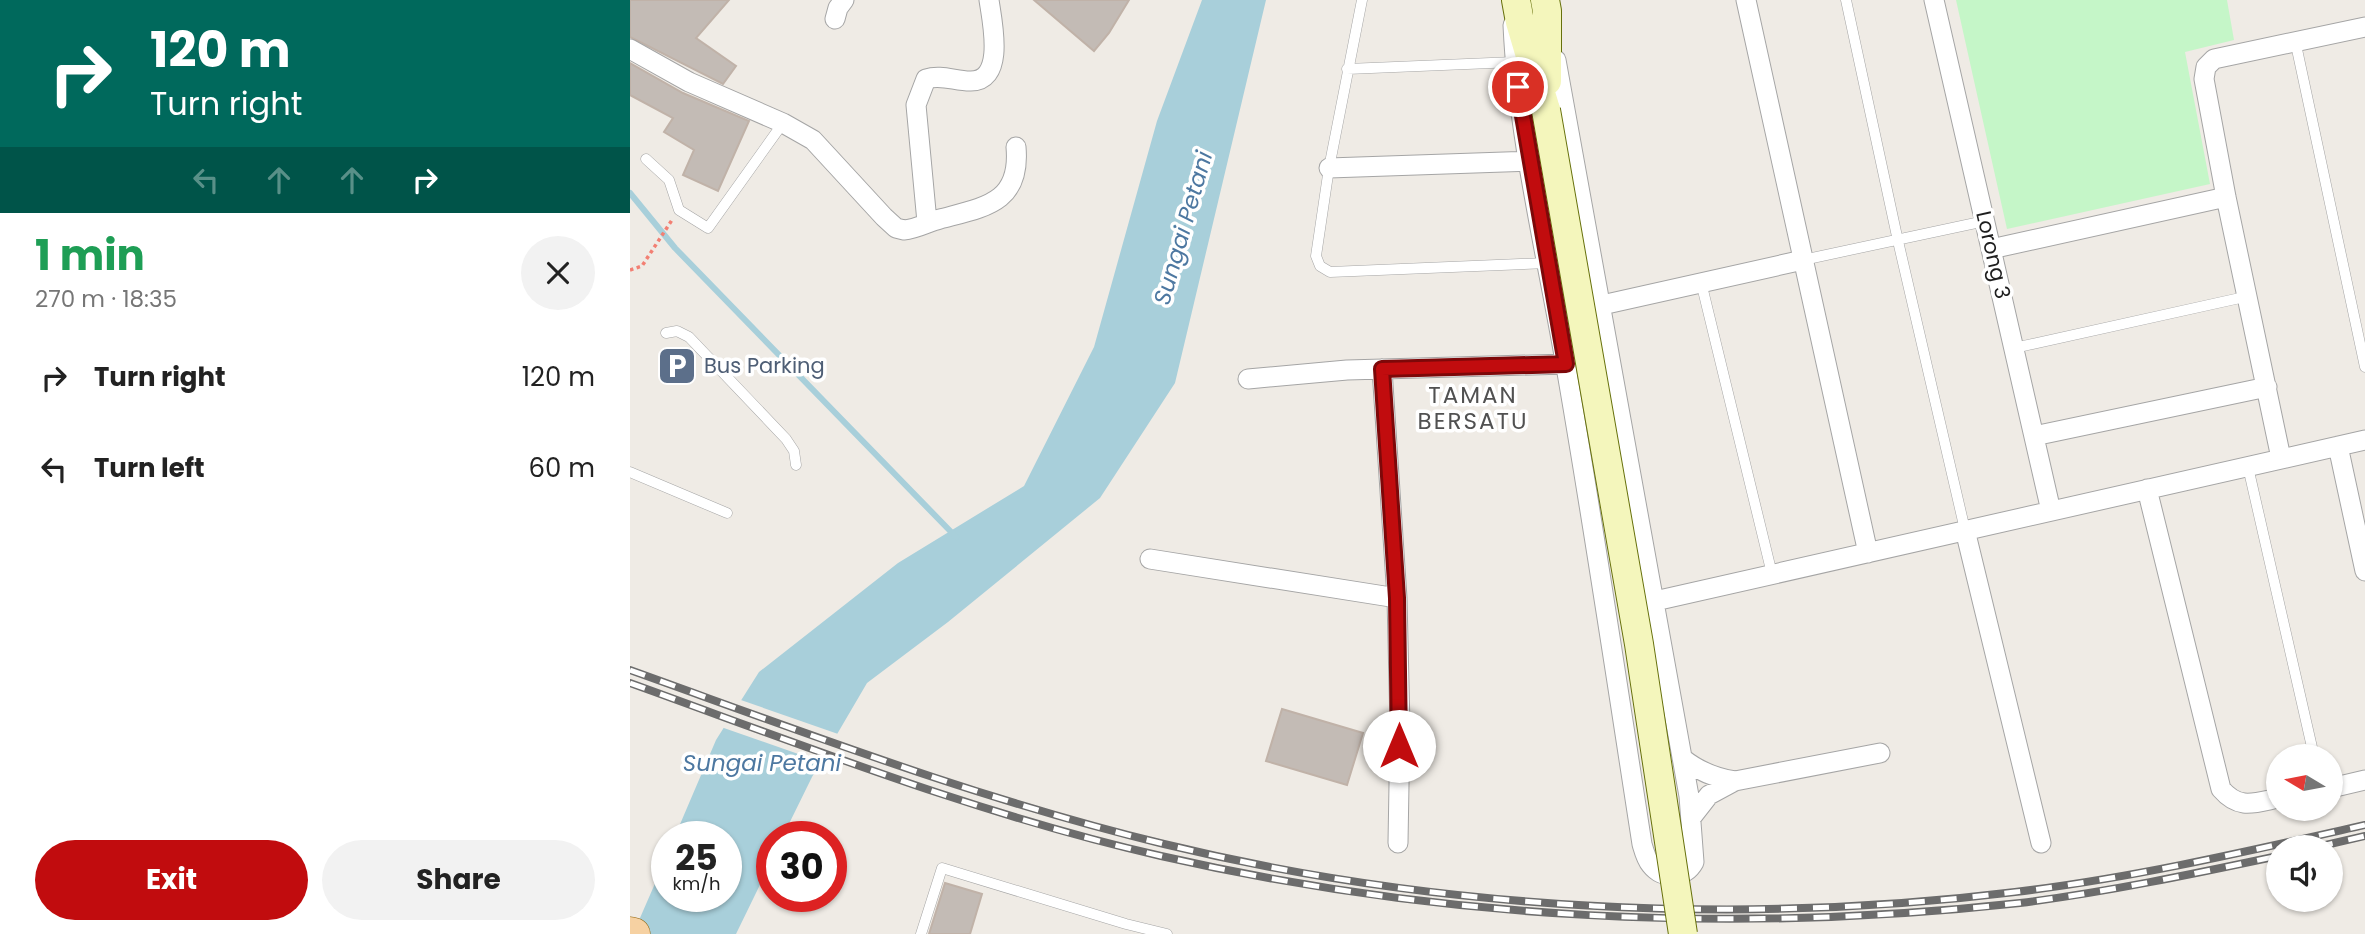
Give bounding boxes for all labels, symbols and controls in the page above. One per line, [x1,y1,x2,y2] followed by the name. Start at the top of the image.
[150,16,291,84] text: 120 m
[35,28,126,119] icon: right
[1488,57,1548,117] pin
[1499,68,1537,106] icon: arrive
[150,81,302,126] text: Turn right
[1146,147,1220,309] water label: Sungai Petani
[187,161,225,199] icon: left
[260,161,298,199] icon: ahead
[333,161,371,199] icon: ahead
[406,161,444,199] icon: right
[1969,208,2018,302] street label: Lorong 3
[35,226,145,285] text: 1 min
[521,236,595,310] button: close
[35,283,177,315] text: 270 m · 18:35
[656,345,698,387] parking icon: Bus Parking
[704,351,825,380] place label: Bus Parking
[35,359,73,397] icon: right
[94,359,226,395] text: Turn right
[522,359,595,395] text: 120 m
[1418,379,1528,437] district label: TAMAN BERSATU
[35,450,73,488] icon: left
[94,450,205,486] text: Turn left
[528,450,595,486] text: 60 m
[1362,709,1436,783] position arrow
[2266,744,2343,821] north arrow
[2266,744,2343,912] map controls
[683,747,841,779] water label: Sungai Petani
[756,821,847,912] speed limit sign: 30
[675,833,718,882] text: 25
[2266,835,2343,912] button: sound
[35,840,308,920] button: Exit
[322,840,595,920] button: Share
[673,871,720,896] text: km/h

